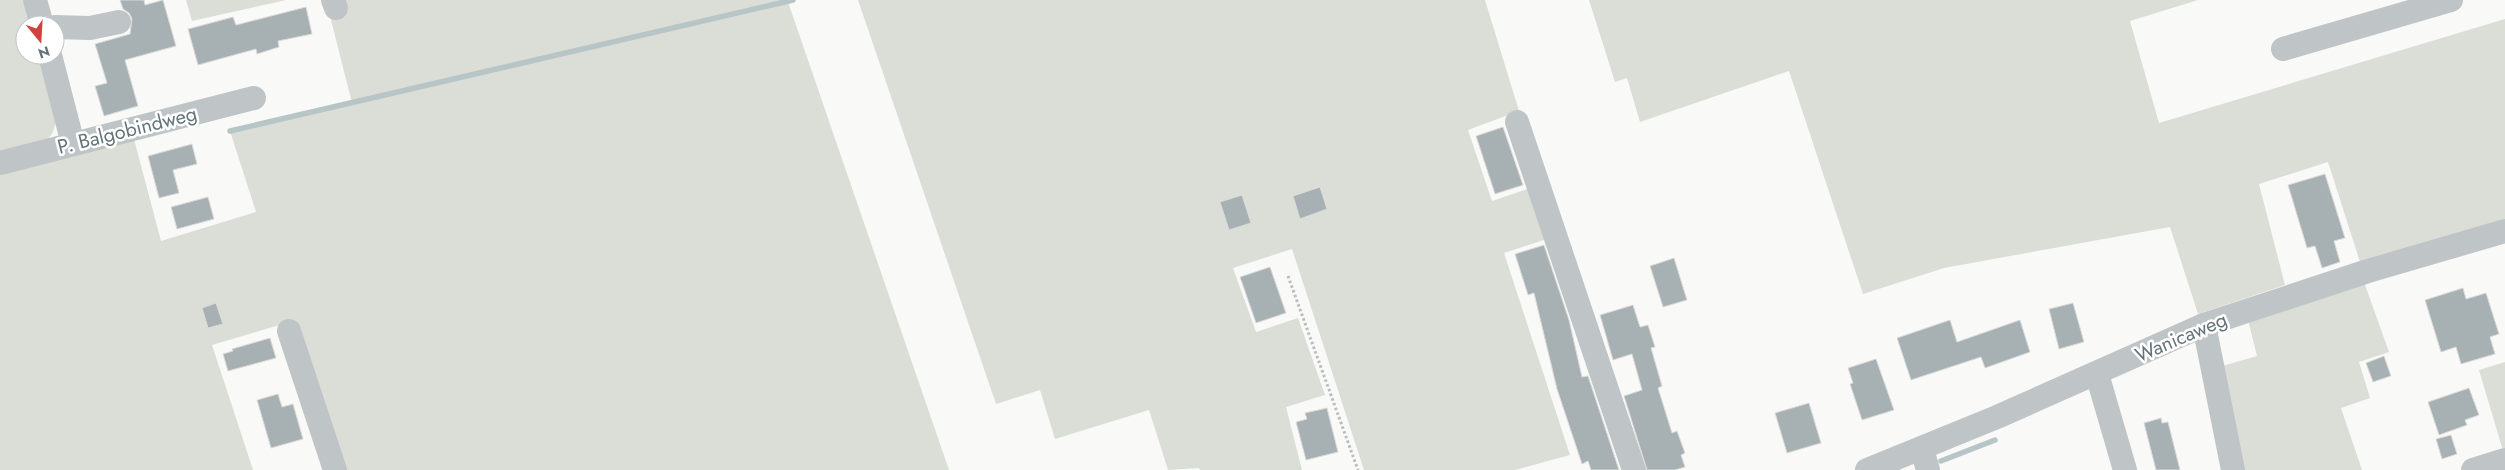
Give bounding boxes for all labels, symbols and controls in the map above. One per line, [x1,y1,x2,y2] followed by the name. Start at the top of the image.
[15,15,65,65] north arrow
[36,41,52,64] text: N
[54,99,200,162] street label: P. Balgobindweg
[2131,305,2232,370] street label: Wanicaweg

